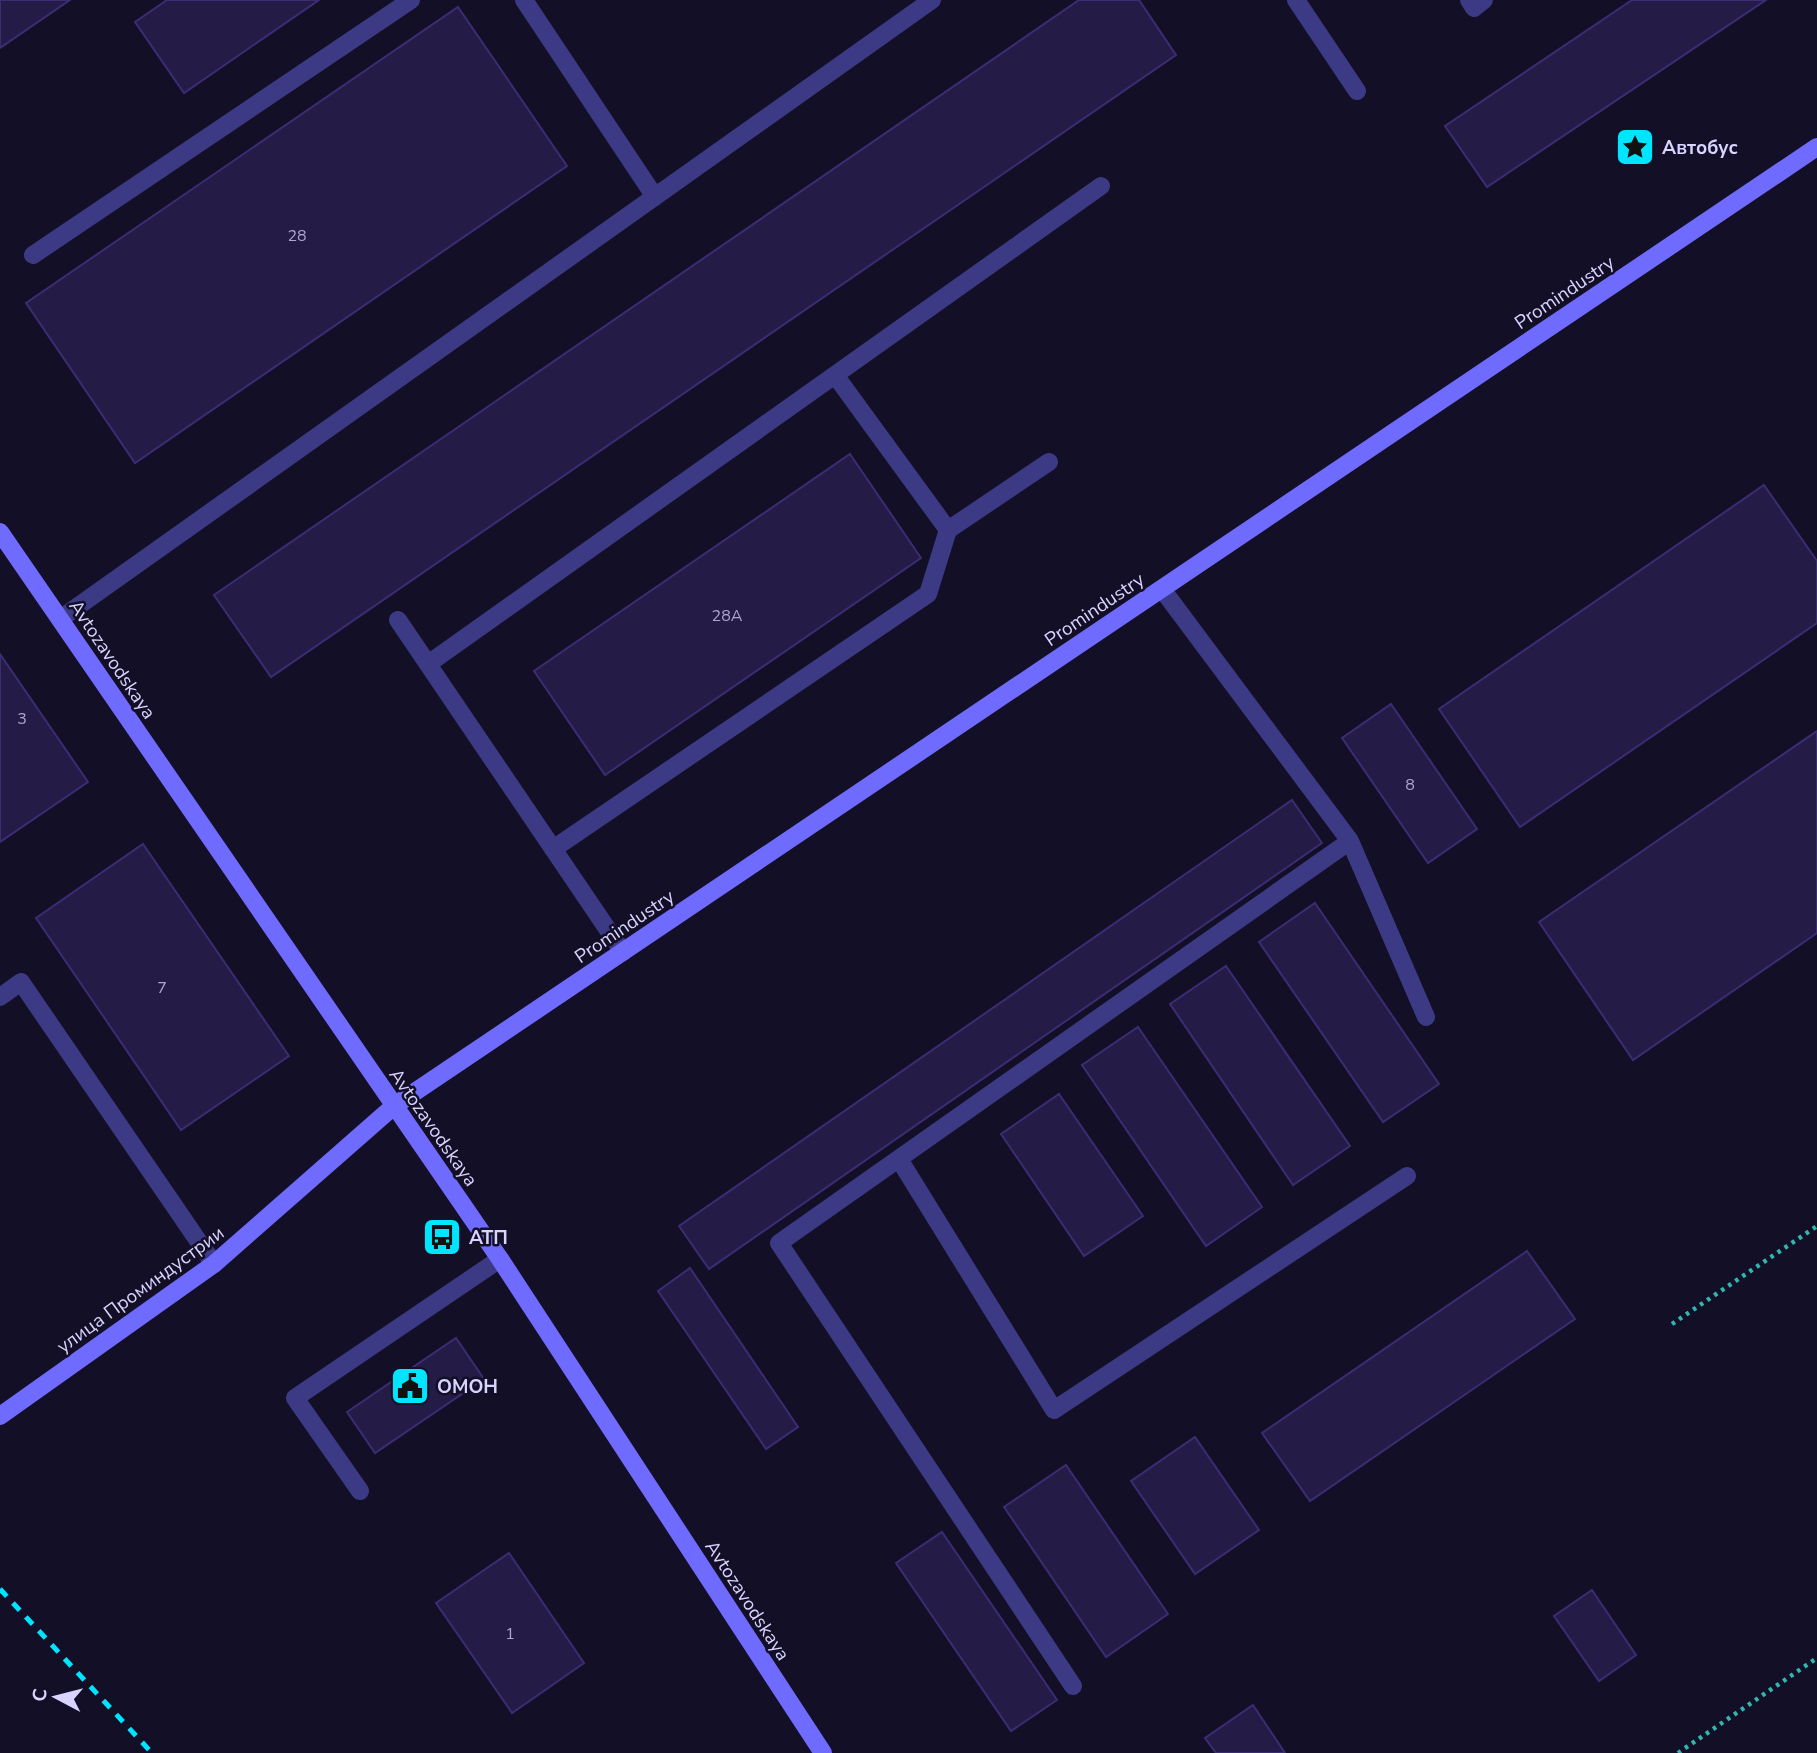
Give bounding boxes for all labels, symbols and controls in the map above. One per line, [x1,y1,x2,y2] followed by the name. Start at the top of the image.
[1614,126,1656,168] place icon: Автобус
[1662,135,1738,161] place label: Автобус
[287,225,307,247] house number: 28
[1510,250,1620,336] street label: Promindustry
[1040,567,1150,653] street label: Promindustry
[63,595,162,724] street label: Avtozavodskaya
[712,605,743,627] house number: 28А
[17,708,27,730] house number: 3
[1405,774,1415,796] house number: 8
[570,884,680,970] street label: Promindustry
[157,977,167,999] house number: 7
[383,1063,484,1192] street label: Avtozavodskaya
[421,1216,463,1258] bus stop icon: АТП
[52,1220,230,1359] street label: улица Проминдустрии
[469,1225,508,1251] place label: АТП
[389,1365,431,1407] public building icon: ОМОН
[437,1374,498,1400] place label: ОМОН
[699,1535,796,1666] street label: Avtozavodskaya
[505,1623,515,1645] house number: 1
[21,1662,91,1732] north arrow
[26,1687,54,1703] text: С

